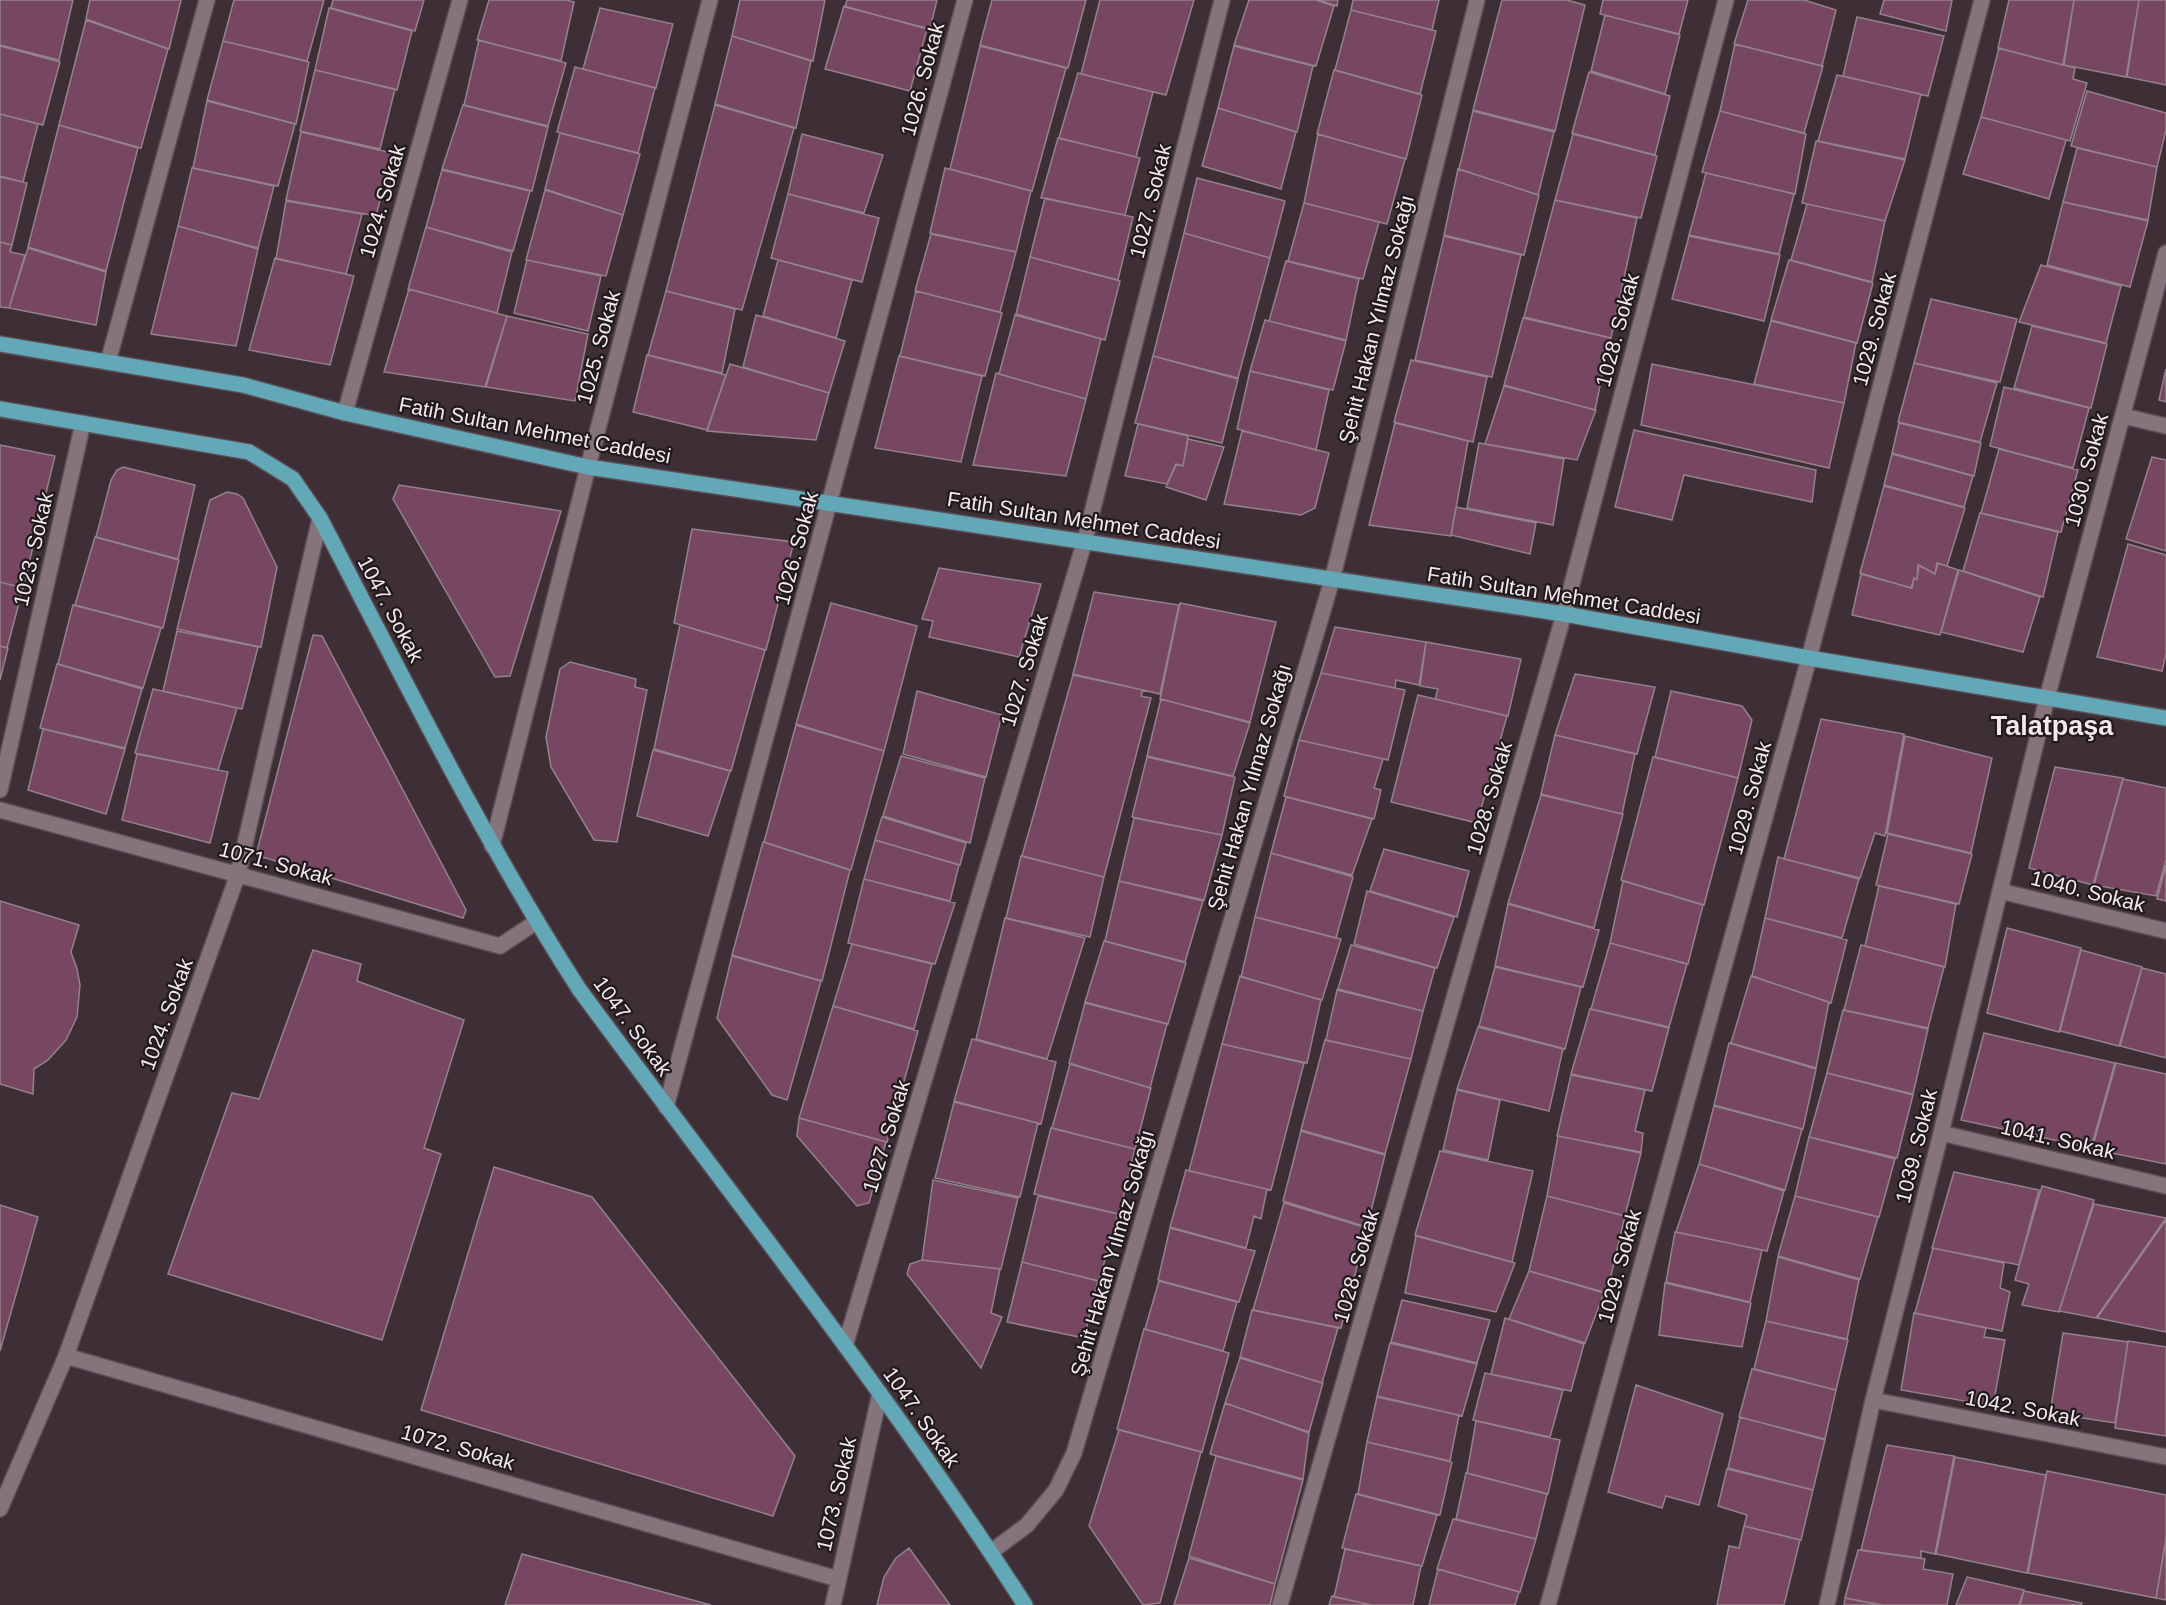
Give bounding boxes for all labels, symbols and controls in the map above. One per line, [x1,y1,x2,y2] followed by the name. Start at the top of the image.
[896,19,948,138] street label: 1026. Sokak
[355,141,409,260] street label: 1024. Sokak
[1125,141,1175,260] street label: 1027. Sokak
[1334,192,1418,446] street label: Şehit Hakan Yılmaz Sokağı
[1848,269,1900,388] street label: 1029. Sokak
[1591,270,1643,389] street label: 1028. Sokak
[572,287,624,406] street label: 1025. Sokak
[397,392,673,468] street label: Fatih Sultan Mehmet Caddesi
[2060,410,2112,529] street label: 1030. Sokak
[946,487,1222,553] street label: Fatih Sultan Mehmet Caddesi
[770,488,822,607] street label: 1026. Sokak
[9,489,57,608] street label: 1023. Sokak
[353,552,429,666] street label: 1047. Sokak
[1426,562,1702,628] street label: Fatih Sultan Mehmet Caddesi
[996,610,1052,729] street label: 1027. Sokak
[1203,661,1295,913] street label: Şehit Hakan Yılmaz Sokağı
[1991,711,2114,741] district label: Talatpaşa
[1462,738,1516,857] street label: 1028. Sokak
[1723,738,1775,857] street label: 1029. Sokak
[217,837,336,889] street label: 1071. Sokak
[2029,866,2148,916] street label: 1040. Sokak
[135,955,197,1073] street label: 1024. Sokak
[589,972,677,1080] street label: 1047. Sokak
[858,1076,914,1195] street label: 1027. Sokak
[1891,1086,1941,1205] street label: 1039. Sokak
[1999,1115,2118,1163] street label: 1041. Sokak
[1066,1127,1158,1379] street label: Şehit Hakan Yılmaz Sokağı
[1329,1206,1383,1325] street label: 1028. Sokak
[1593,1206,1645,1325] street label: 1029. Sokak
[879,1363,965,1472] street label: 1047. Sokak
[1963,1386,2083,1431] street label: 1042. Sokak
[399,1420,518,1474] street label: 1072. Sokak
[812,1434,860,1553] street label: 1073. Sokak

